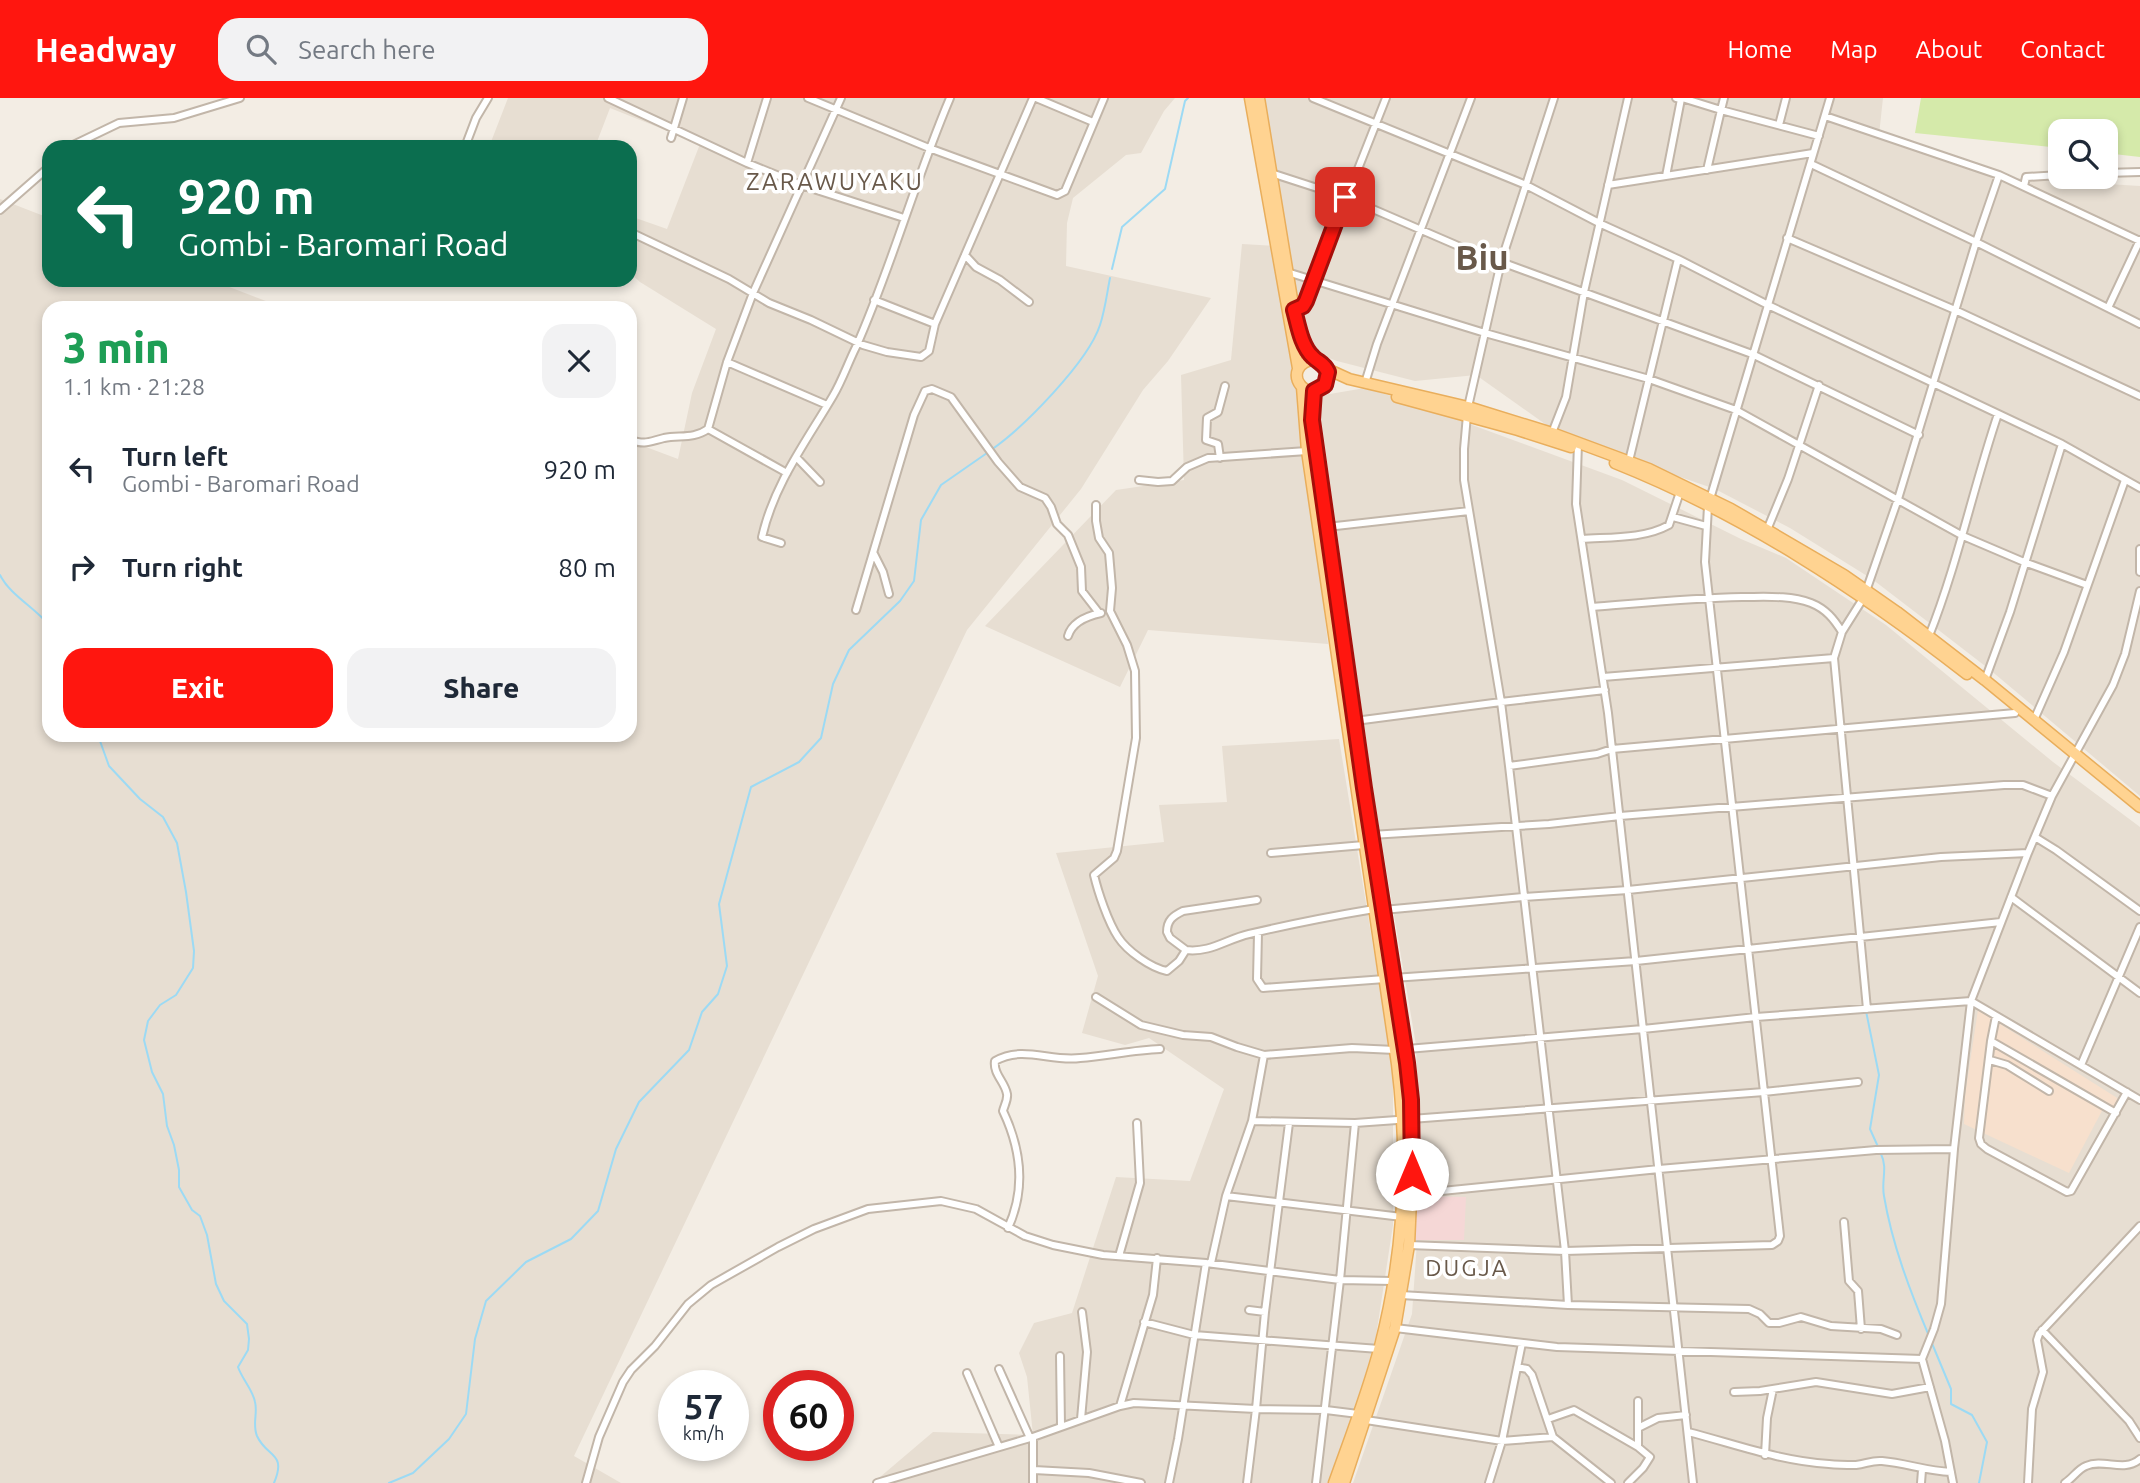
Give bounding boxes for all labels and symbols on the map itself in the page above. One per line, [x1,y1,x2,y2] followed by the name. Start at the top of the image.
[1315,167,1375,227] pin
[746,168,924,195] district label: ZARAWUYAKU
[1455,237,1509,277] district label: Biu
[1375,1137,1449,1211] position arrow
[1425,1255,1509,1280] district label: DUGJA
[763,1370,854,1461] speed limit sign: 60

